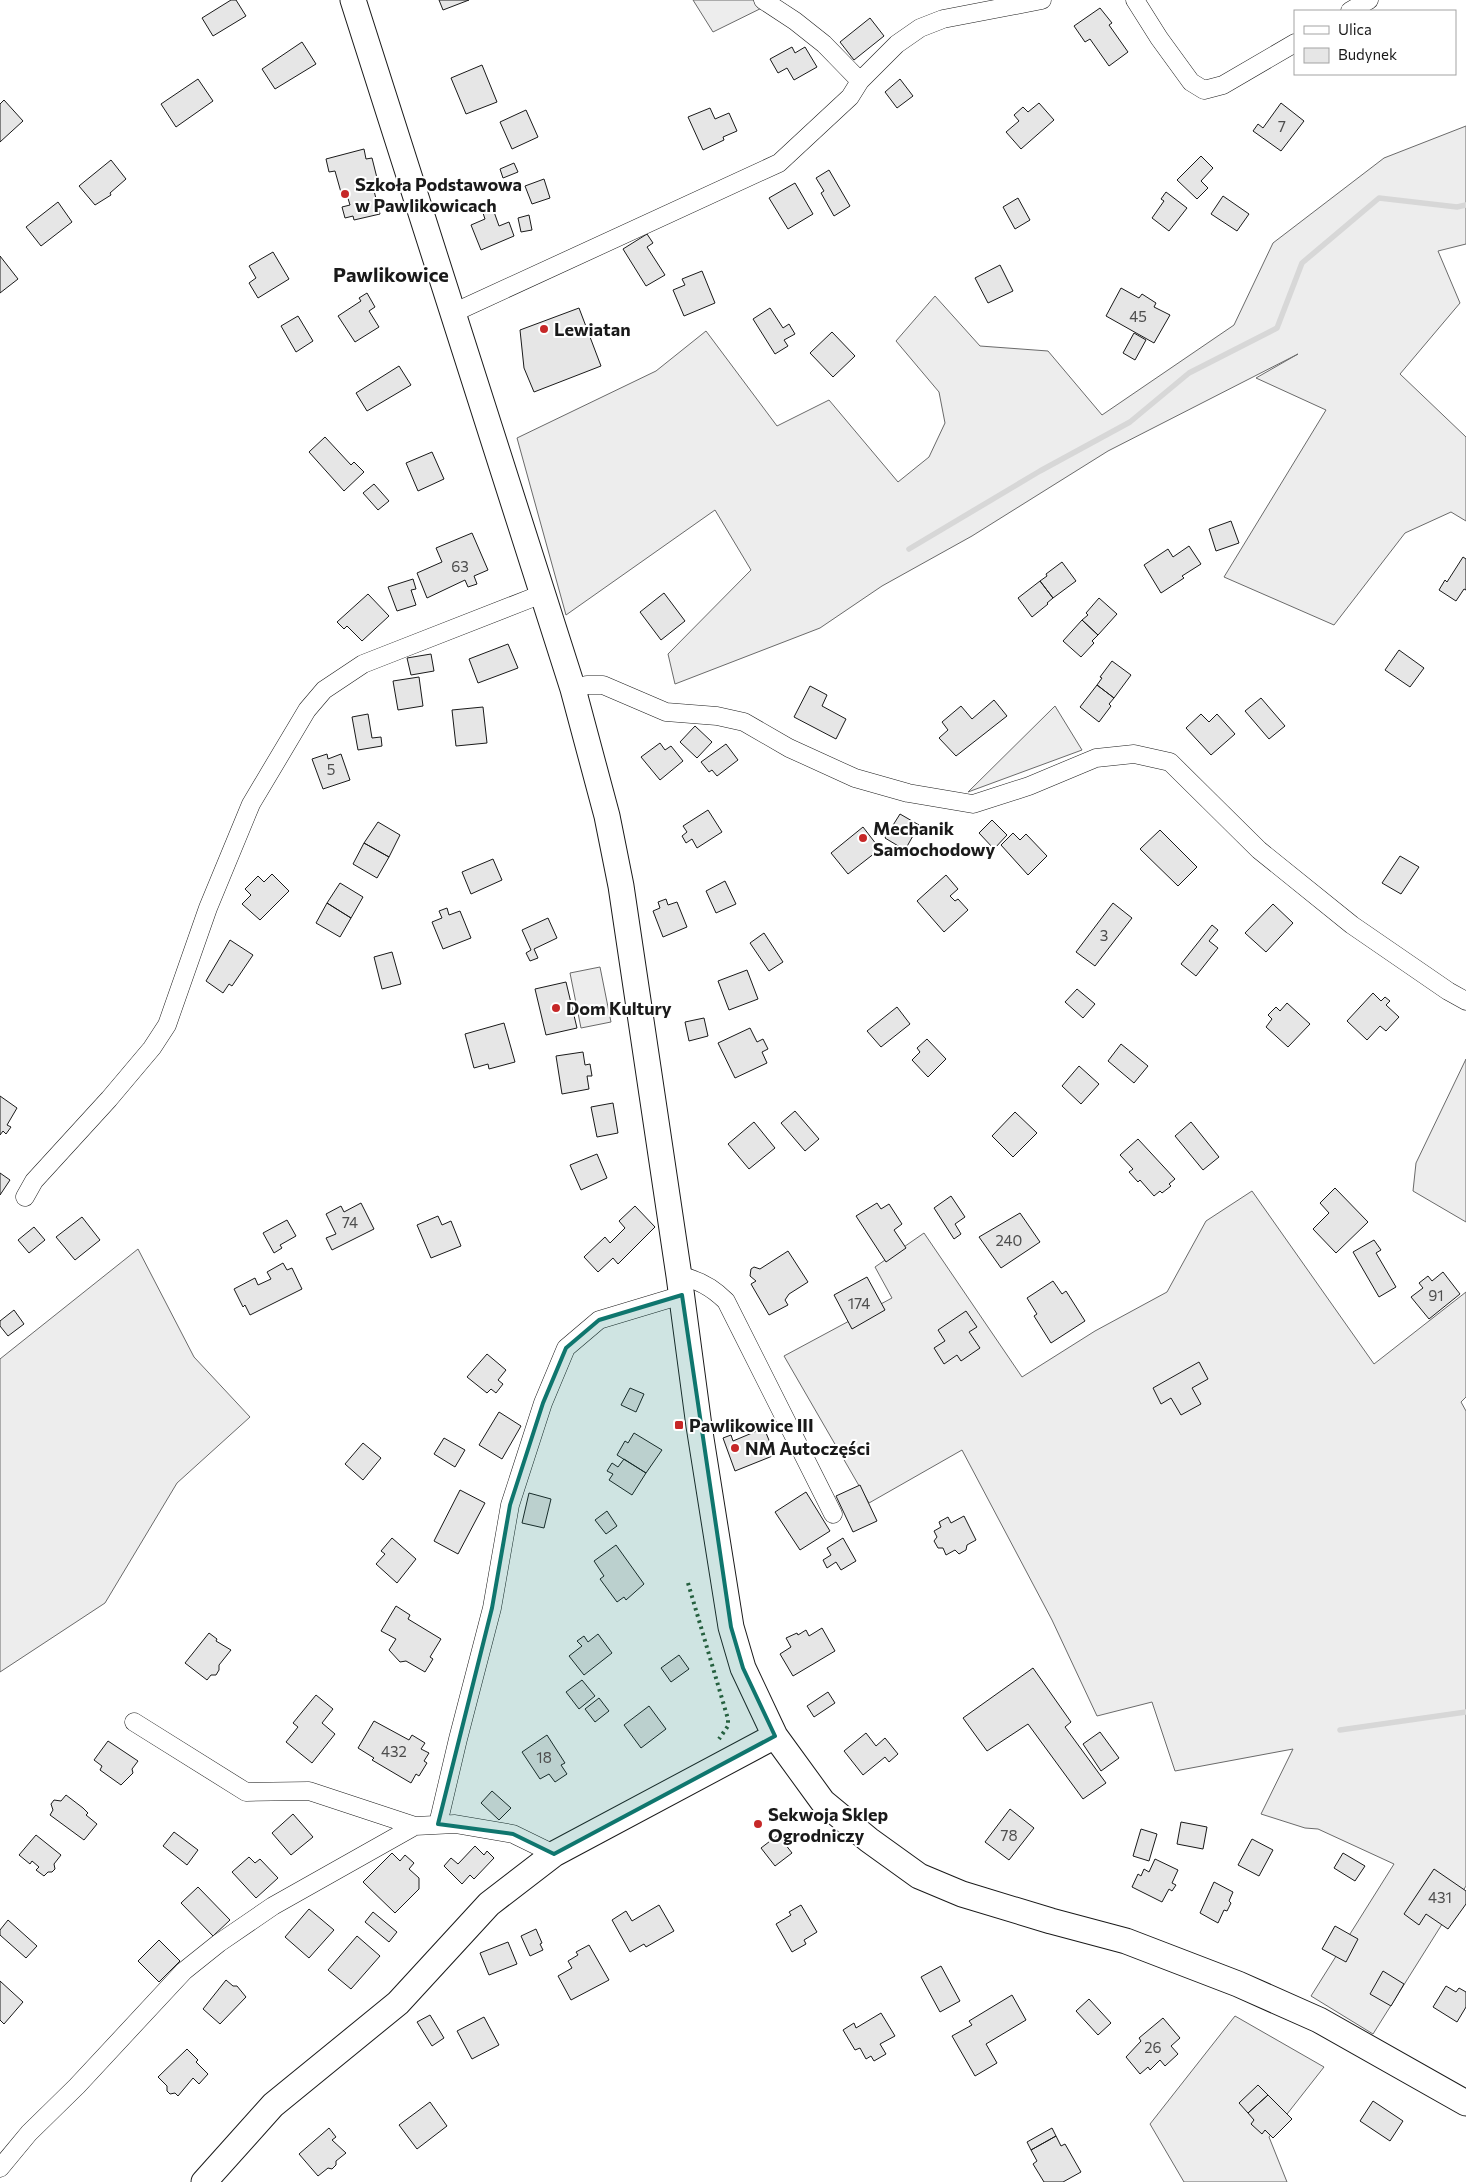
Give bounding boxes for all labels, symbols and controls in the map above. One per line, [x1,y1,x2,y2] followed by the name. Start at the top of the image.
[1294,10,1456,75] legend
[1338,20,1372,38] text: Ulica
[1338,45,1397,63] text: Budynek
[1278,117,1286,135] house number: 7
[355,173,522,216] place label: Szkoła Podstawowa w Pawlikowicach
[339,188,351,200] marker: Szkoła Podstawowa w Pawlikowicach
[333,262,449,286] district label: Pawlikowice
[1129,307,1147,325] house number: 45
[554,318,631,340] place label: Lewiatan
[538,323,550,335] marker: Lewiatan
[451,557,469,575] house number: 63
[327,760,335,778] house number: 5
[873,817,995,860] place label: Mechanik Samochodowy
[857,832,869,844] marker: Mechanik Samochodowy
[1100,926,1108,944] house number: 3
[566,997,672,1019] place label: Dom Kultury
[550,1002,562,1014] marker: Dom Kultury
[342,1213,358,1231] house number: 74
[996,1231,1022,1249] house number: 240
[1428,1286,1444,1304] house number: 91
[848,1294,870,1312] house number: 174
[689,1414,814,1436] place label: Pawlikowice III
[673,1419,685,1431] marker: Pawlikowice III
[745,1437,870,1459] place label: NM Autoczęści
[729,1442,741,1454] marker: NM Autoczęści
[381,1742,407,1760] house number: 432
[536,1748,552,1766] house number: 18
[768,1803,888,1846] place label: Sekwoja Sklep Ogrodniczy
[752,1818,764,1830] marker: Sekwoja Sklep Ogrodniczy
[1001,1826,1017,1844] house number: 78
[1428,1888,1452,1906] house number: 431
[1144,2038,1162,2056] house number: 26

